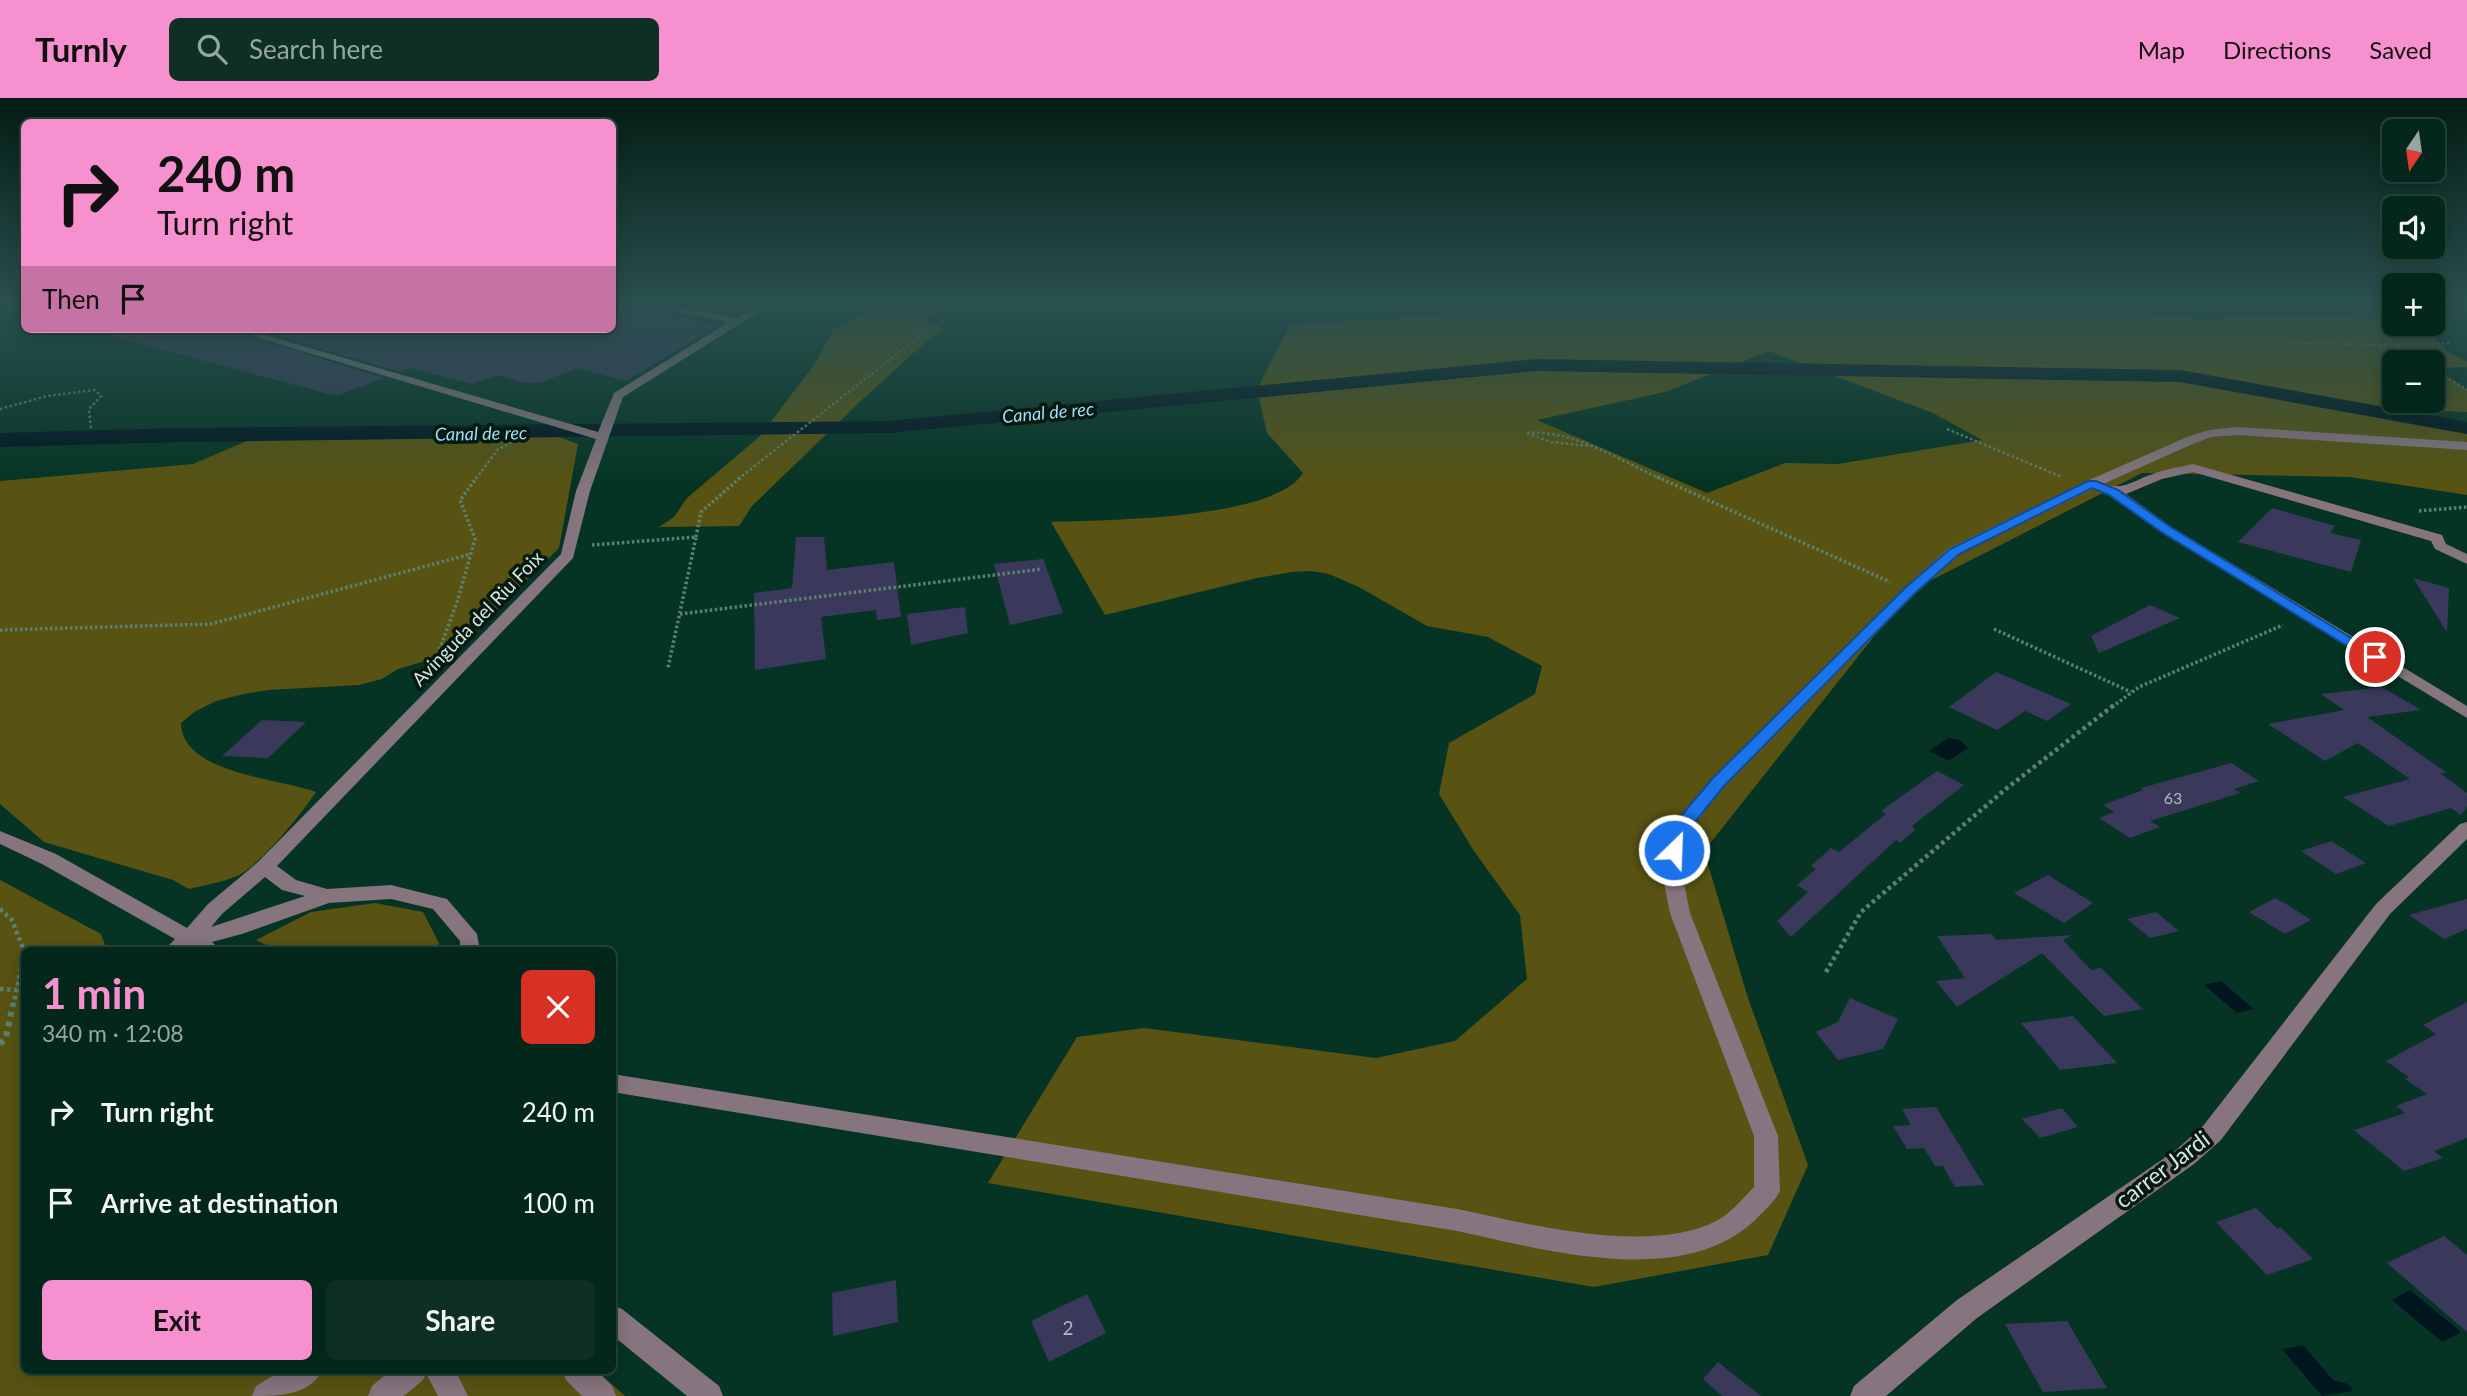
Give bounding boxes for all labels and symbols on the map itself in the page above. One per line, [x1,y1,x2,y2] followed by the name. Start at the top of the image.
[2382,119,2445,182] north arrow
[1001,397,1095,427] water label: Canal de rec
[435,421,527,445] water label: Canal de rec
[407,545,548,690] street label: Avinguda del Riu Foix
[2345,627,2405,687] pin
[2164,788,2182,807] house number: 63
[1637,813,1711,887] position arrow
[2109,1124,2215,1214] street label: carrer Jardi
[1062,1316,1074,1339] house number: 2

